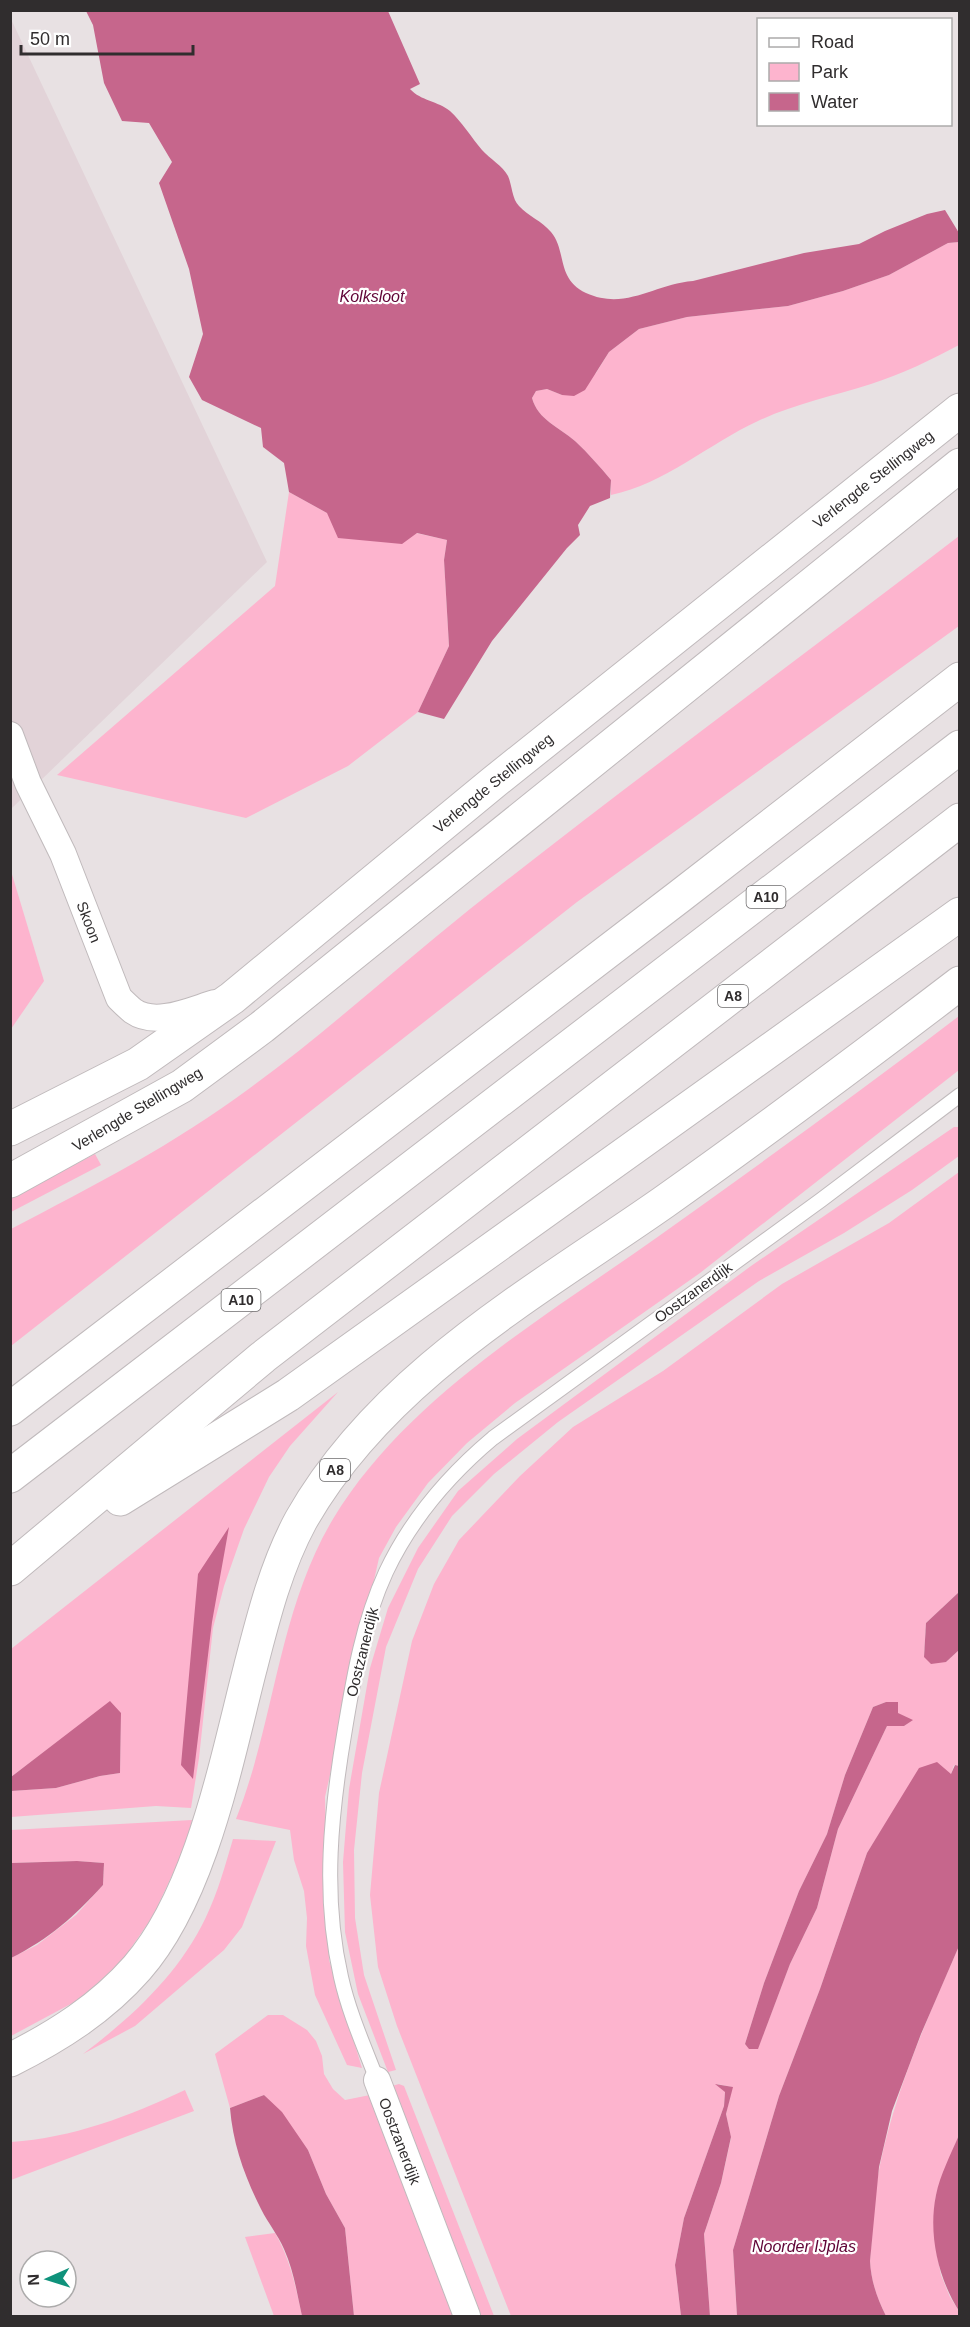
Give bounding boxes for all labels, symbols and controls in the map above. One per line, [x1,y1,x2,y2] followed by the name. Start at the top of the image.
[21,18,194,56] scale bar
[757,18,952,126] legend
[30,29,70,49] text: 50 m
[811,32,854,52] text: Road
[811,62,849,82] text: Park
[811,92,858,112] text: Water
[340,288,405,305] water label: Kolksloot
[809,427,937,531] street label: Verlengde Stellingweg
[430,730,556,836] street label: Verlengde Stellingweg
[746,886,786,908] road number: A10
[73,899,105,945] street label: Skoon
[718,985,748,1007] road number: A8
[69,1063,205,1155] street label: Verlengde Stellingweg
[651,1258,735,1326] street label: Oostzanerdijk
[222,1289,260,1311] road number: A10
[320,1459,350,1481] road number: A8
[343,1605,381,1699] street label: Oostzanerdijk
[376,2095,425,2187] street label: Oostzanerdijk
[752,2238,856,2255] water label: Noorder IJplas
[18,2249,78,2309] north arrow
[25,2274,42,2286] text: N

